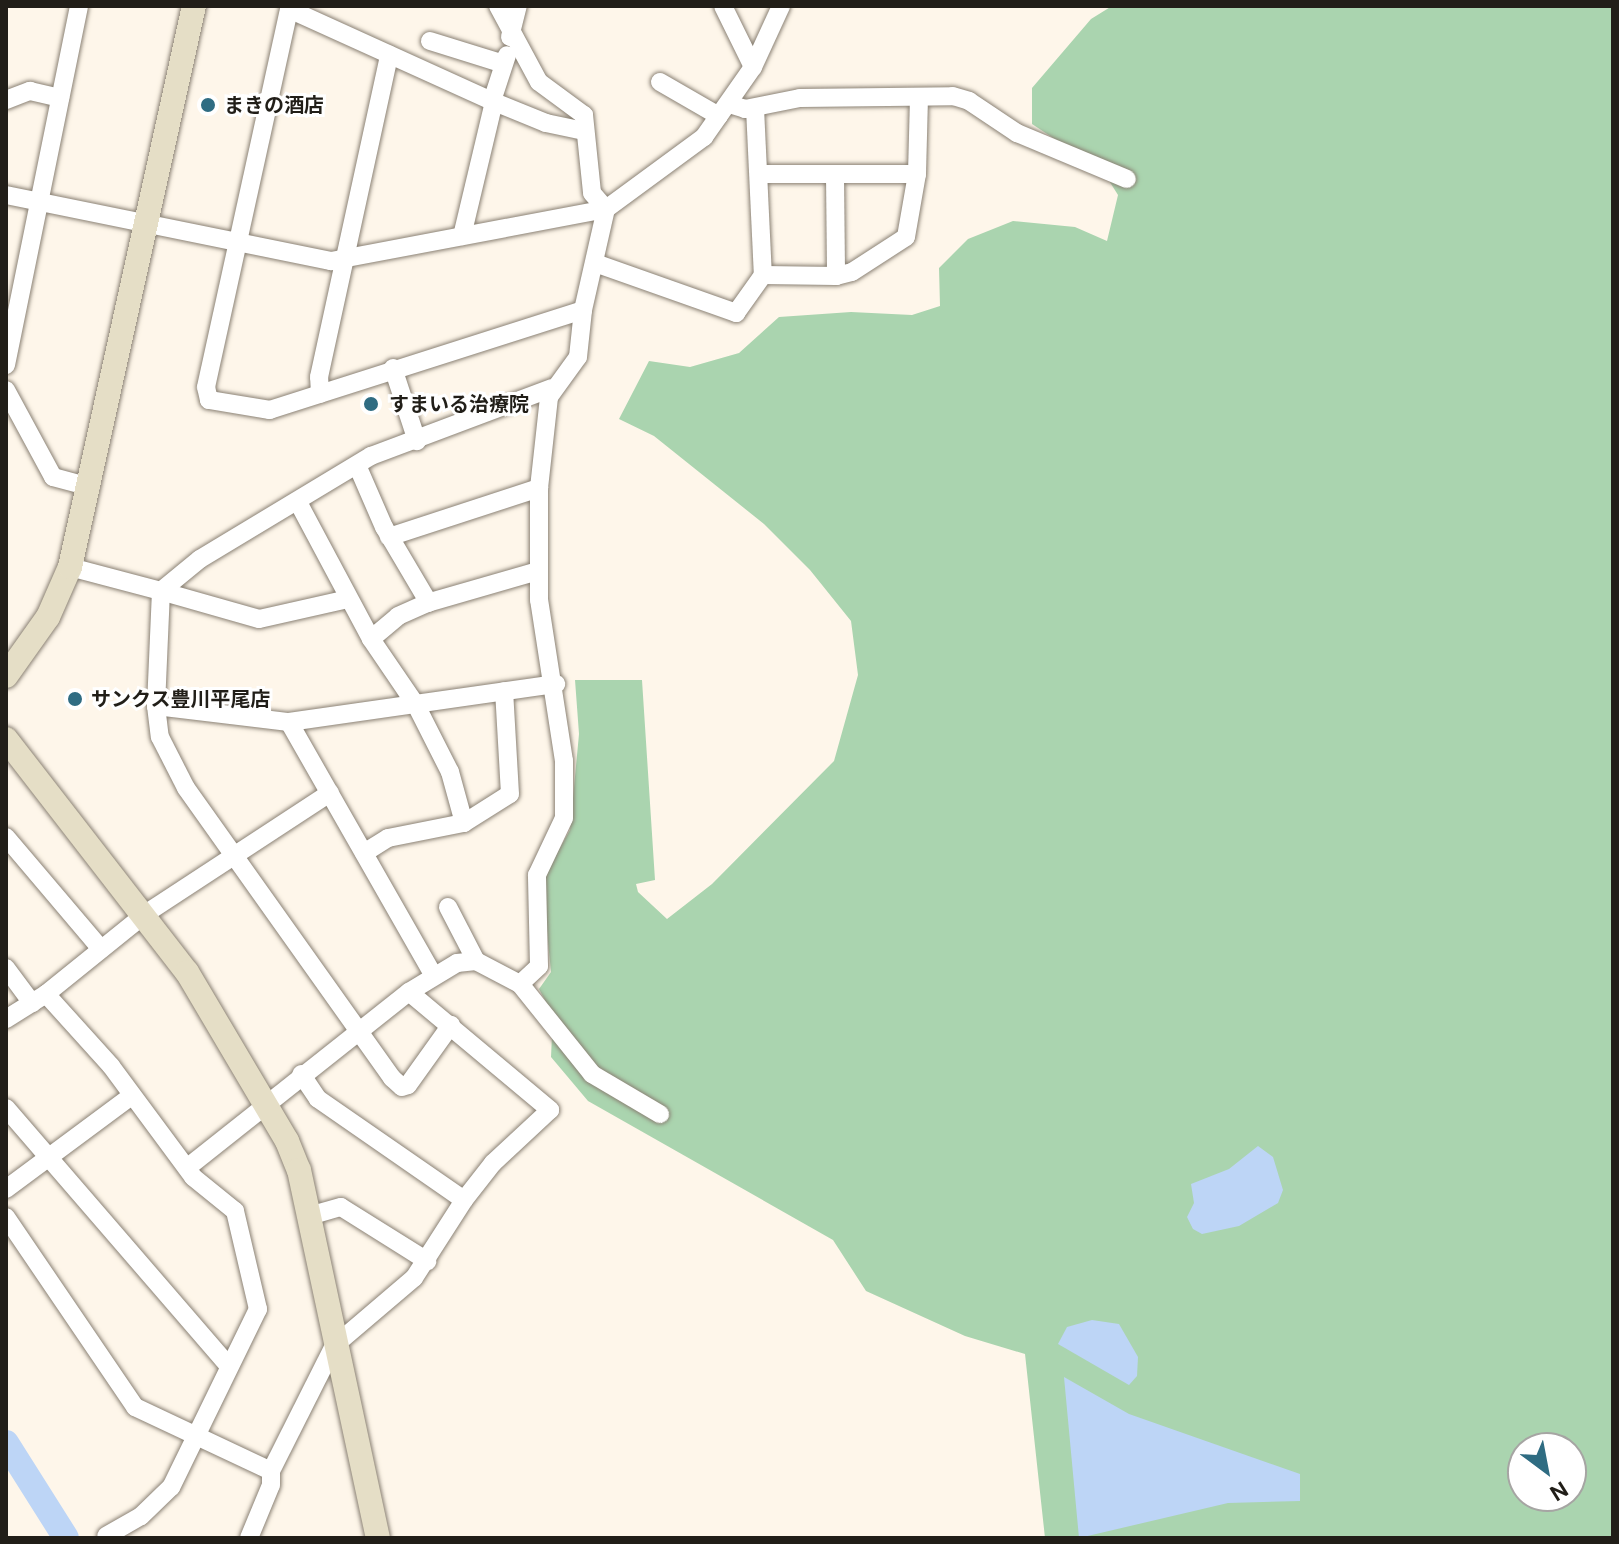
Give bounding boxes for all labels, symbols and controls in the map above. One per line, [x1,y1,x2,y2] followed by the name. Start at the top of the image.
[224,93,324,117] place label: まきの酒店
[199,96,217,114] marker: まきの酒店
[389,392,529,416] place label: すまいる治療院
[360,393,382,415] marker: すまいる治療院
[91,687,271,711] place label: サンクス豊川平尾店
[66,690,84,708] marker: サンクス豊川平尾店
[1507,1432,1587,1512] north arrow
[1544,1475,1573,1508] text: N

